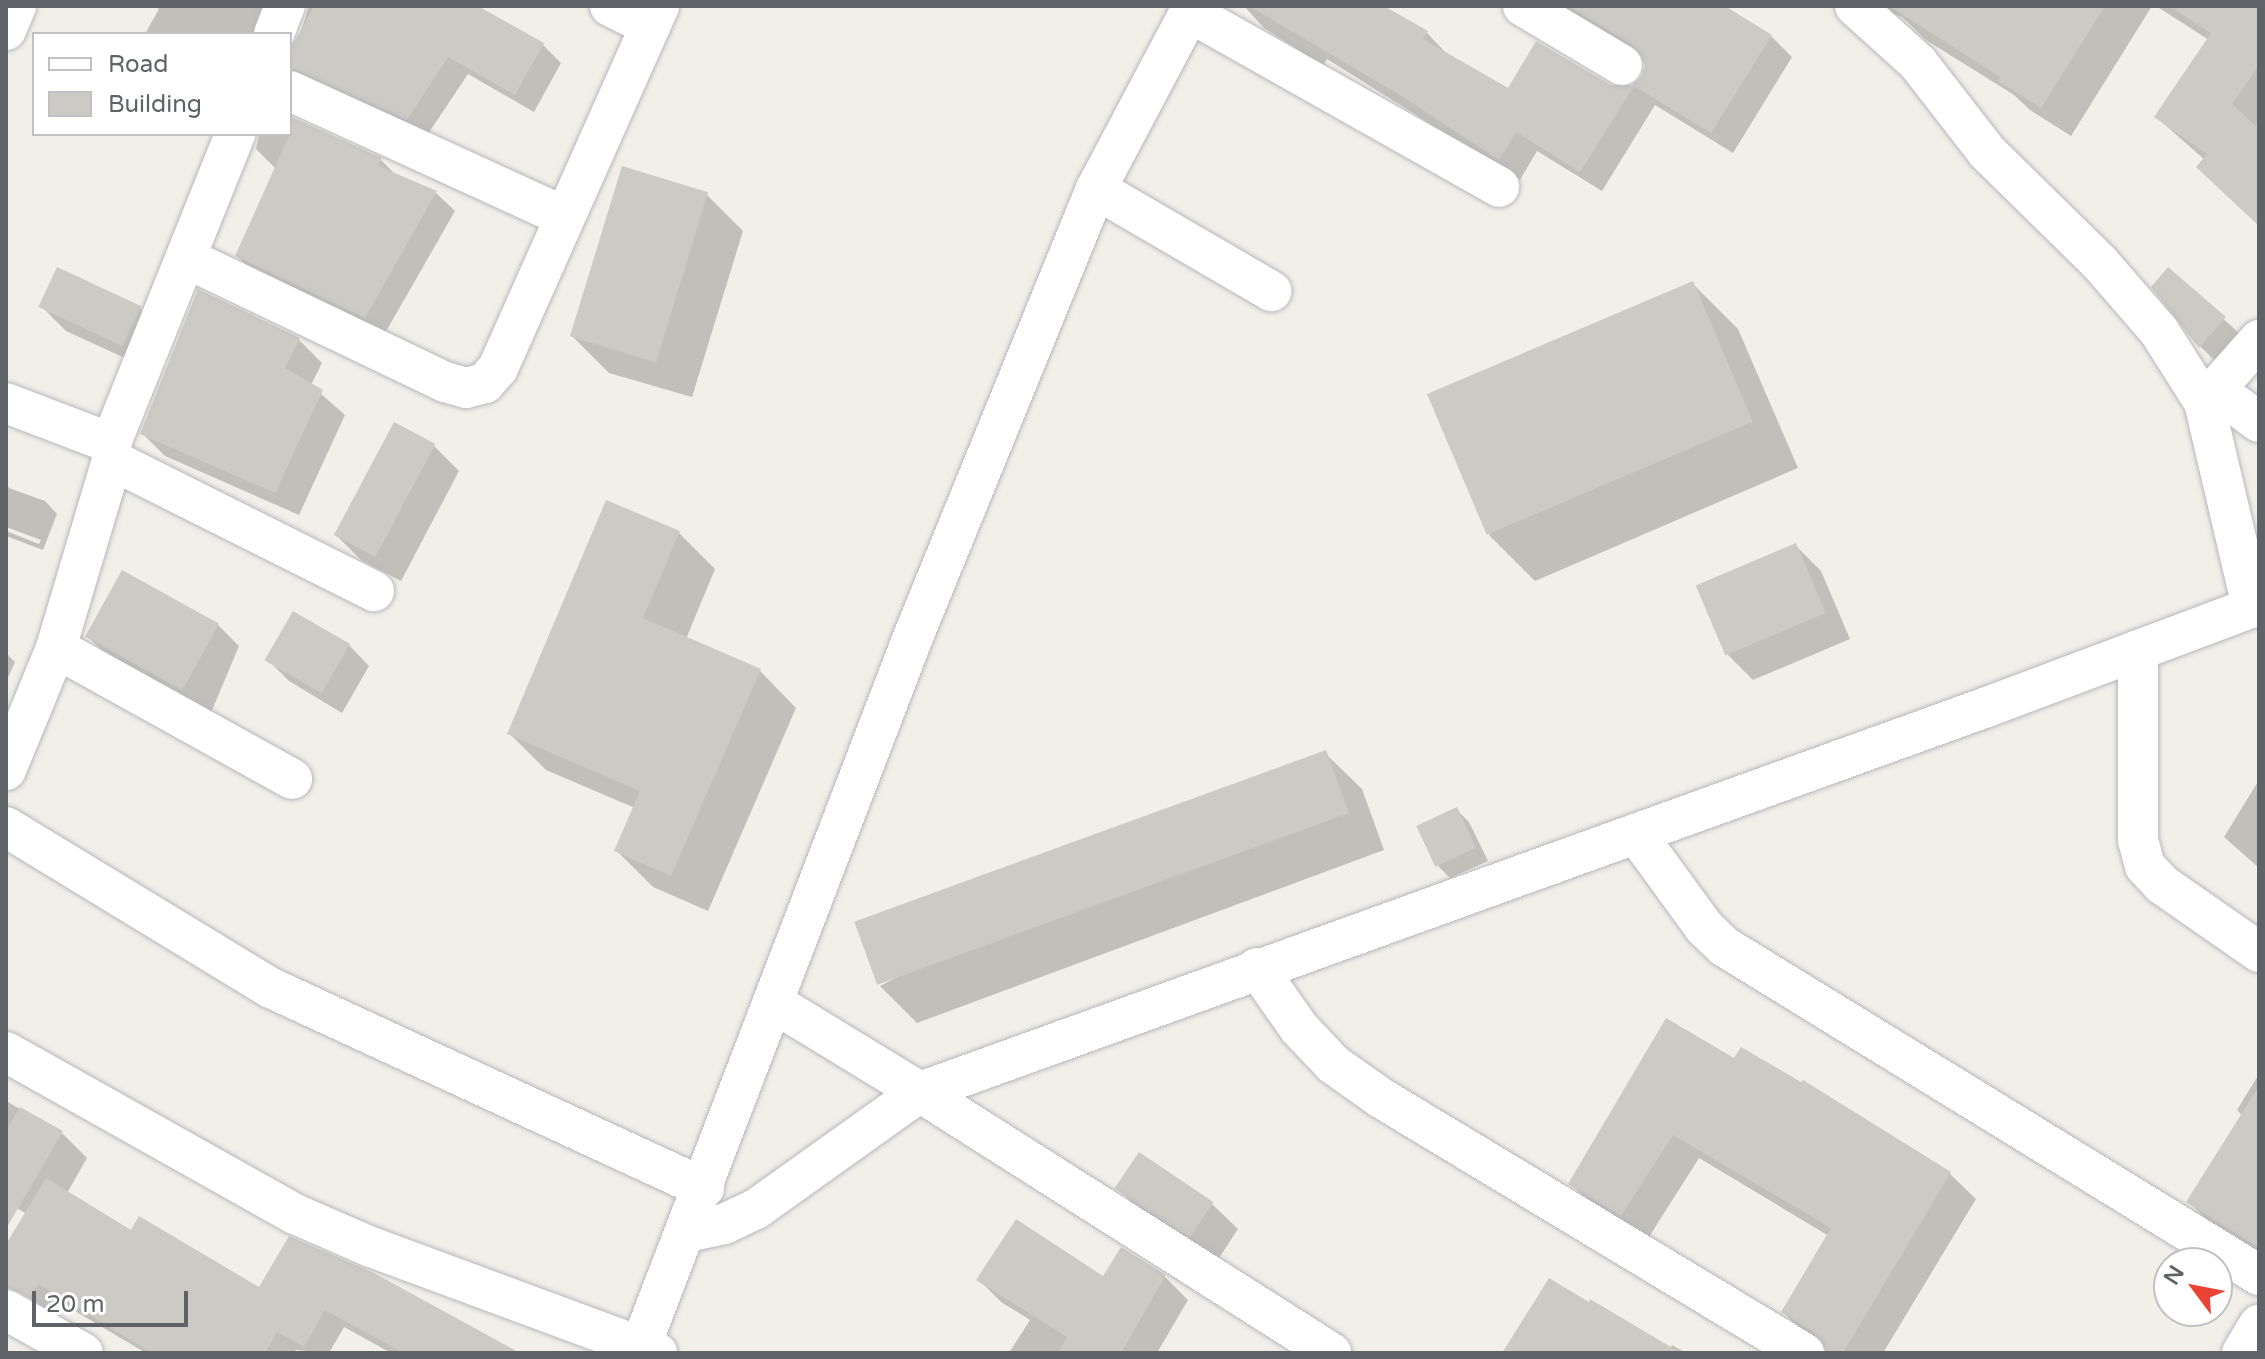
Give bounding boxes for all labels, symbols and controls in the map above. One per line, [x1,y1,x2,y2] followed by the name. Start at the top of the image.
[32,32,292,136] legend
[108,50,168,79] text: Road
[108,90,202,119] text: Building
[2153,1247,2233,1327] north arrow
[2159,1261,2190,1290] text: N
[36,1275,192,1325] scale bar
[46,1290,104,1319] text: 20 m

